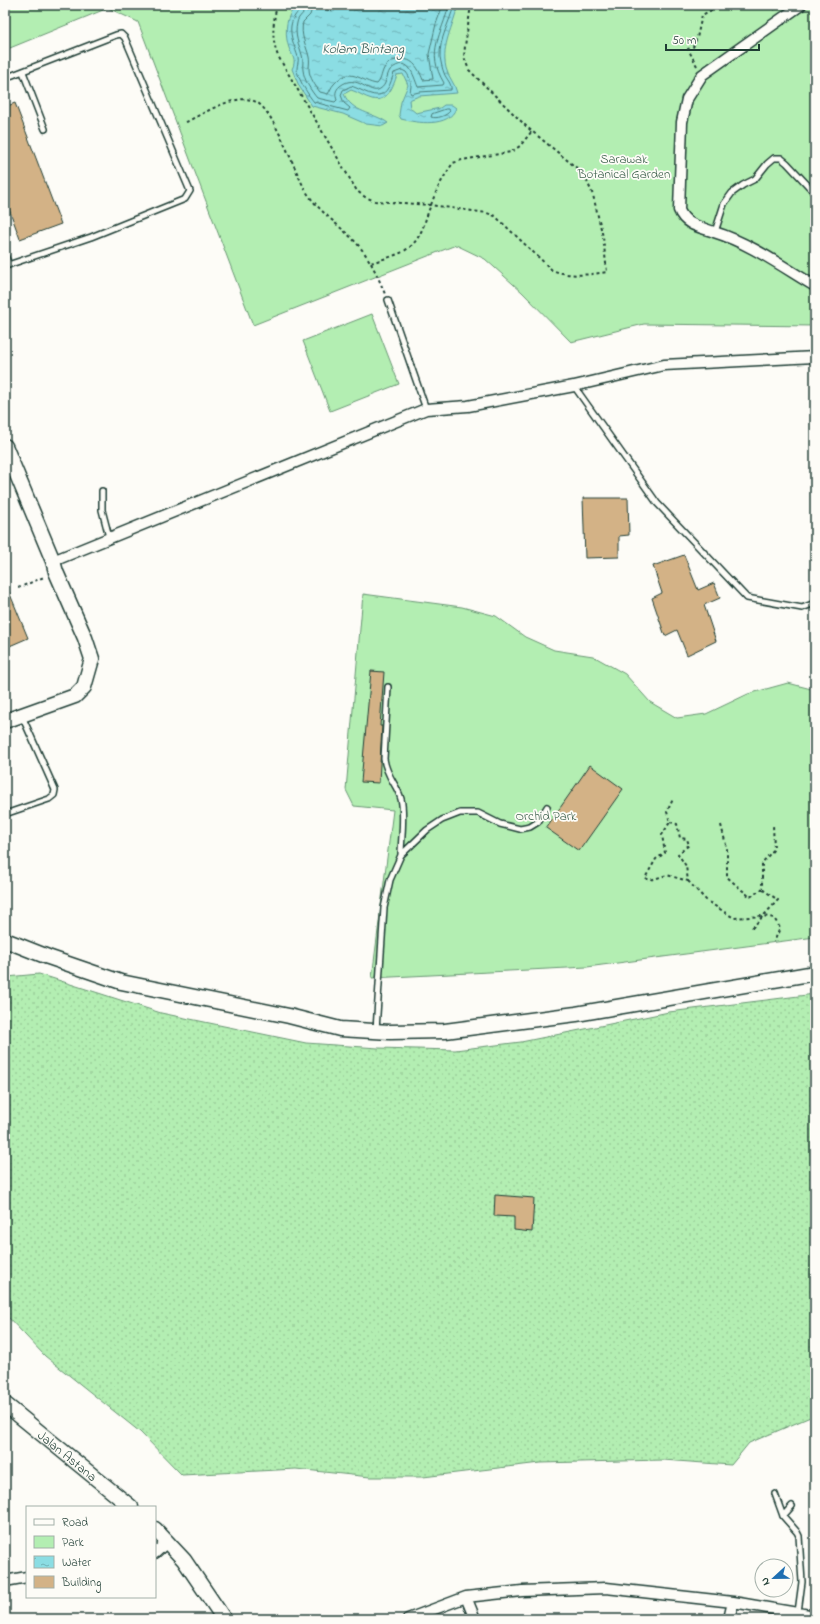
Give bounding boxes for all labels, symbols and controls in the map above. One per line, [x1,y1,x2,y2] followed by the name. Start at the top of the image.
[666,26,759,52] scale bar
[672,32,696,50] text: 50 m
[322,39,405,60] water label: Kolam Bintang
[577,150,670,184] park label: Sarawak Botanical Garden
[516,807,577,826] park label: Orchid Park
[33,1426,101,1486] street label: Jalan Astana
[26,1506,156,1598] legend
[62,1514,88,1532] text: Road
[62,1534,84,1552] text: Park
[62,1554,91,1572] text: Water
[754,1558,794,1598] north arrow
[61,1574,101,1593] text: Building
[757,1575,774,1588] text: N

